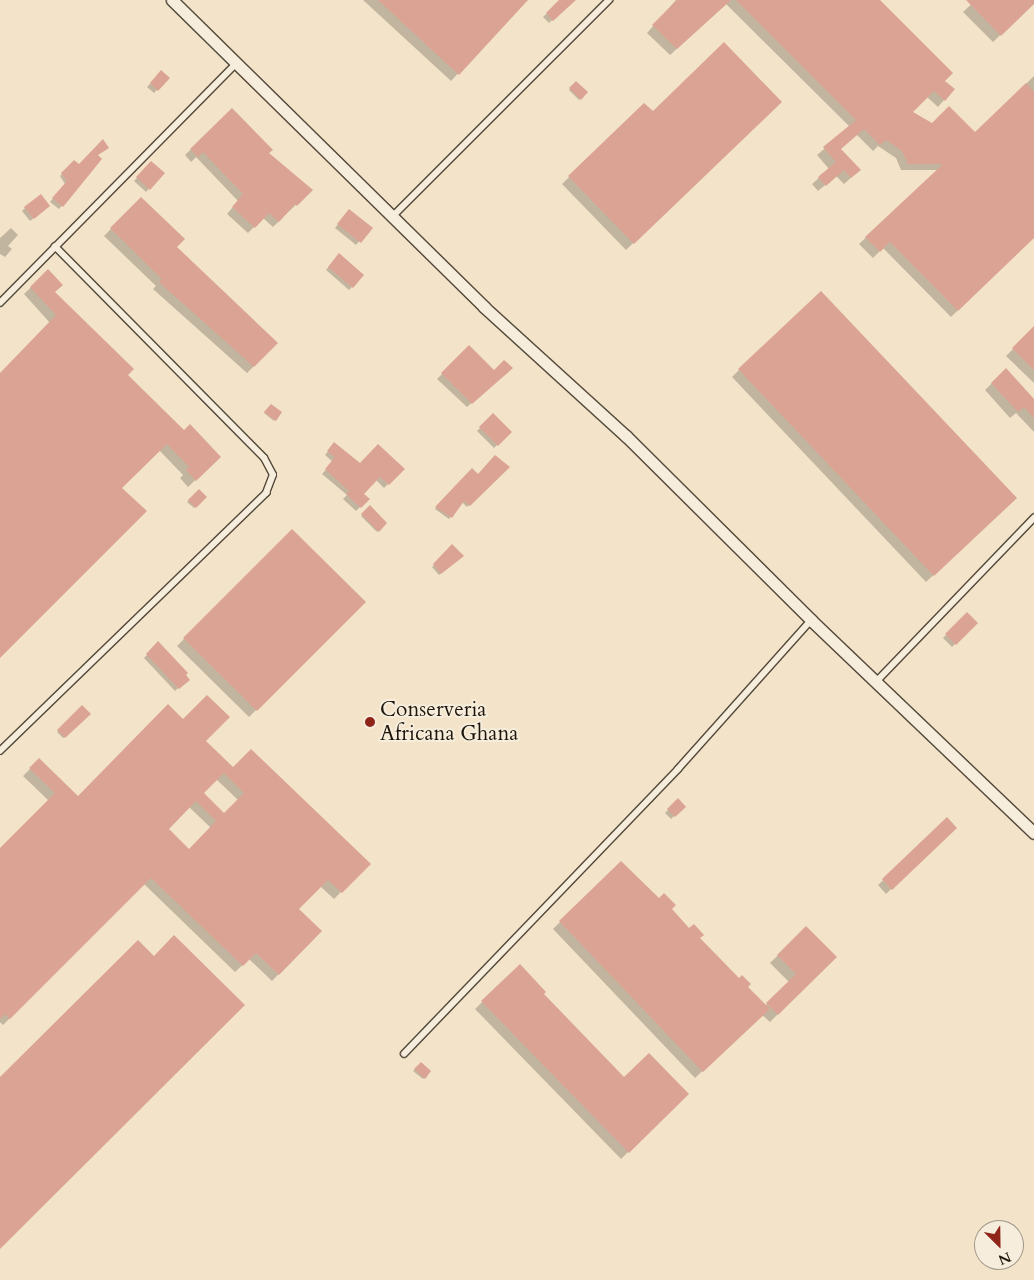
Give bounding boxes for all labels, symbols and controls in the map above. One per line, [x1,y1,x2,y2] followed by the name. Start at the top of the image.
[380,697,518,747] place label: Conserveria Africana Ghana
[364,716,376,728] marker: Conserveria Africana Ghana
[974,1220,1024,1270] north arrow
[995,1247,1014,1269] text: N

